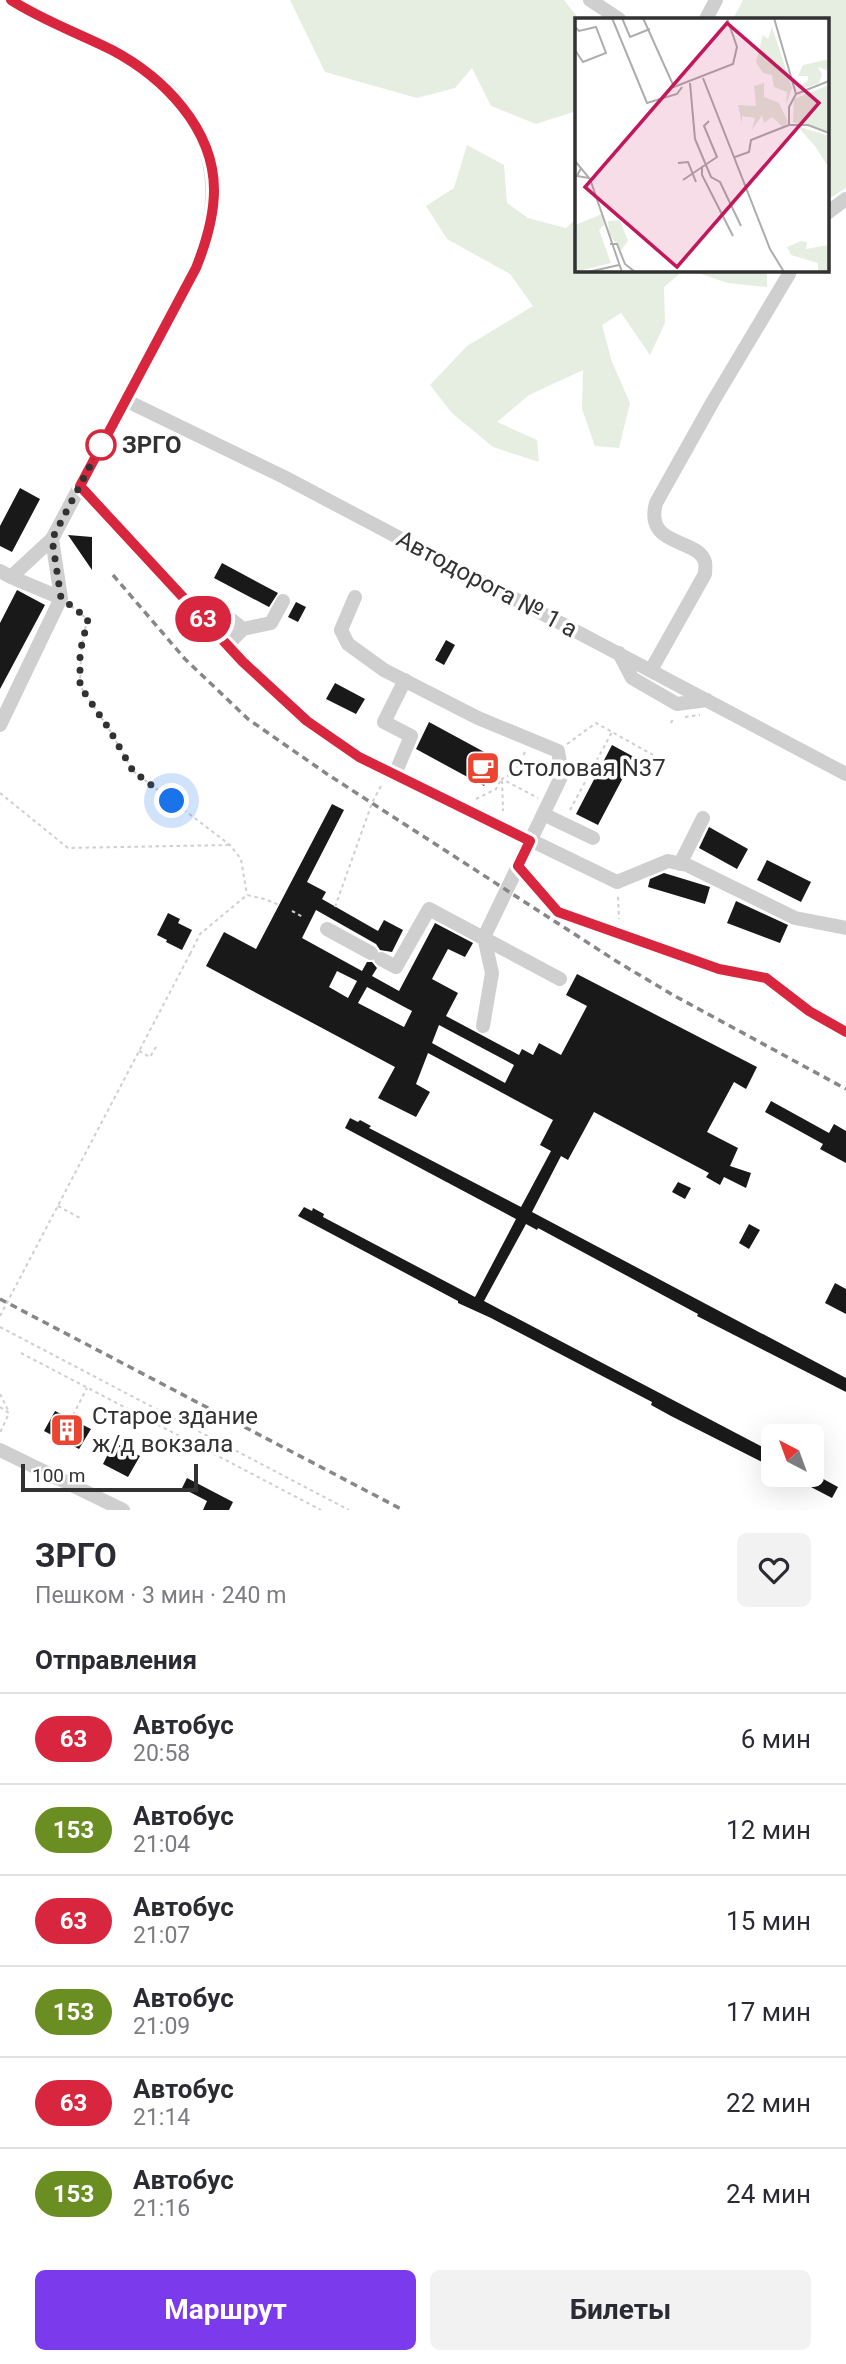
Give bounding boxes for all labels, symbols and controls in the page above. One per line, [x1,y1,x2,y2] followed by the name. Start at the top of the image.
[575,18,828,271] inset map
[86,430,116,460] marker: ЗРГО
[122,431,181,459] place label: ЗРГО
[392,525,582,643] street label: Автодорога № 1 а
[172,596,234,642] line badge: 63
[189,605,217,633] text: 63
[464,749,502,787] cafe icon: Столовая N37
[508,754,666,782] place label: Столовая N37
[154,783,189,818] your location
[92,1402,258,1458] place label: Старое здание ж/д вокзала
[48,1411,86,1449] building icon: Старое здание ж/д вокзала
[761,1424,824,1488] north arrow
[761,1424,824,1487] map controls
[21,1461,198,1493] scale bar
[32,1464,85,1487] text: 100 m
[737,1533,811,1607] button: heart
[35,1536,117,1575] text: ЗРГО
[35,1582,286,1609] text: Пешком · 3 мин · 240 m
[35,1645,197,1675] text: Отправления
[133,1710,234,1740] text: Автобус
[741,1724,811,1754] text: 6 мин
[60,1725,87,1753] text: 63
[133,1740,190,1767] text: 20:58
[133,1801,234,1831] text: Автобус
[726,1815,811,1845] text: 12 мин
[53,1816,94,1844] text: 153
[133,1831,190,1858] text: 21:04
[133,1892,234,1922] text: Автобус
[726,1906,811,1936] text: 15 мин
[60,1907,87,1935] text: 63
[133,1922,190,1949] text: 21:07
[133,1983,234,2013] text: Автобус
[726,1997,811,2027] text: 17 мин
[53,1998,94,2026] text: 153
[133,2013,190,2040] text: 21:09
[133,2074,234,2104] text: Автобус
[726,2088,811,2118] text: 22 мин
[60,2089,87,2117] text: 63
[133,2104,190,2131] text: 21:14
[133,2165,234,2195] text: Автобус
[726,2179,811,2209] text: 24 мин
[53,2180,94,2208] text: 153
[133,2195,190,2222] text: 21:16
[35,2270,416,2350] button: Маршрут
[430,2270,811,2350] button: Билеты

